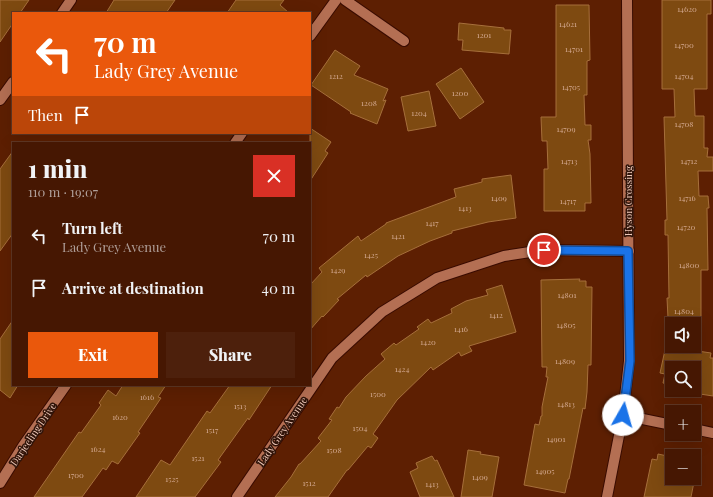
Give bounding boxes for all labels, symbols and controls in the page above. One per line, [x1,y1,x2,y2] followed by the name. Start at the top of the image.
[677,3,697,14] house number: 14620
[559,18,577,29] house number: 14621
[94,23,157,60] text: 70 m
[28,28,80,80] icon: left
[477,29,491,40] house number: 1201
[674,39,694,50] house number: 14700
[565,43,583,54] house number: 14701
[94,59,238,83] text: Lady Grey Avenue
[329,70,343,81] house number: 1212
[675,70,693,81] house number: 14704
[562,81,580,92] house number: 14705
[452,87,468,98] house number: 1200
[361,97,377,108] house number: 1208
[71,104,93,126] icon: arrive
[28,105,63,125] text: Then
[411,107,427,118] house number: 1204
[674,118,694,129] house number: 14708
[557,123,575,134] house number: 14709
[28,152,87,184] text: 1 min
[253,155,295,197] button: close
[561,155,578,166] house number: 14713
[681,155,698,166] house number: 14712
[621,165,635,236] street label: Hyson Crossing
[28,183,98,200] text: 110 m · 19:07
[491,192,507,203] house number: 1409
[678,192,696,203] house number: 14716
[560,195,577,206] house number: 14717
[458,202,472,213] house number: 1413
[425,217,439,228] house number: 1417
[62,218,123,238] text: Turn left
[677,221,696,232] house number: 14720
[28,225,50,247] icon: left
[263,226,295,246] text: 70 m
[391,230,405,241] house number: 1421
[527,233,561,267] pin
[62,238,166,255] text: Lady Grey Avenue
[533,239,555,261] icon: arrive
[364,249,378,260] house number: 1425
[679,259,700,270] house number: 14800
[331,264,345,275] house number: 1429
[28,277,50,299] icon: arrive
[62,278,204,298] text: Arrive at destination
[262,278,295,298] text: 40 m
[558,289,576,300] house number: 14801
[674,305,694,316] house number: 14804
[489,309,503,320] house number: 1412
[665,317,701,485] map controls
[665,317,701,353] button: sound
[556,319,576,330] house number: 14805
[454,323,468,334] house number: 1416
[28,332,158,378] button: Exit
[166,332,295,378] button: Share
[420,336,436,347] house number: 1420
[555,355,575,366] house number: 14809
[665,361,701,397] button: search
[395,363,409,374] house number: 1424
[370,388,386,399] house number: 1500
[140,391,154,402] house number: 1616
[254,394,310,468] street label: Lady Grey Avenue
[602,394,644,436] position arrow
[557,398,575,409] house number: 14813
[7,400,59,468] street label: Darjeeling Drive
[234,400,247,411] house number: 1513
[665,405,701,441] button: +
[112,411,128,422] house number: 1620
[353,422,368,433] house number: 1504
[206,424,219,435] house number: 1517
[547,433,565,444] house number: 14901
[91,443,105,454] house number: 1624
[326,444,342,455] house number: 1508
[665,449,701,485] button: −
[192,452,205,463] house number: 1521
[535,465,555,476] house number: 14905
[68,469,84,480] house number: 1700
[472,471,488,482] house number: 1409
[165,473,179,484] house number: 1525
[303,477,316,488] house number: 1512
[425,478,439,489] house number: 1413

